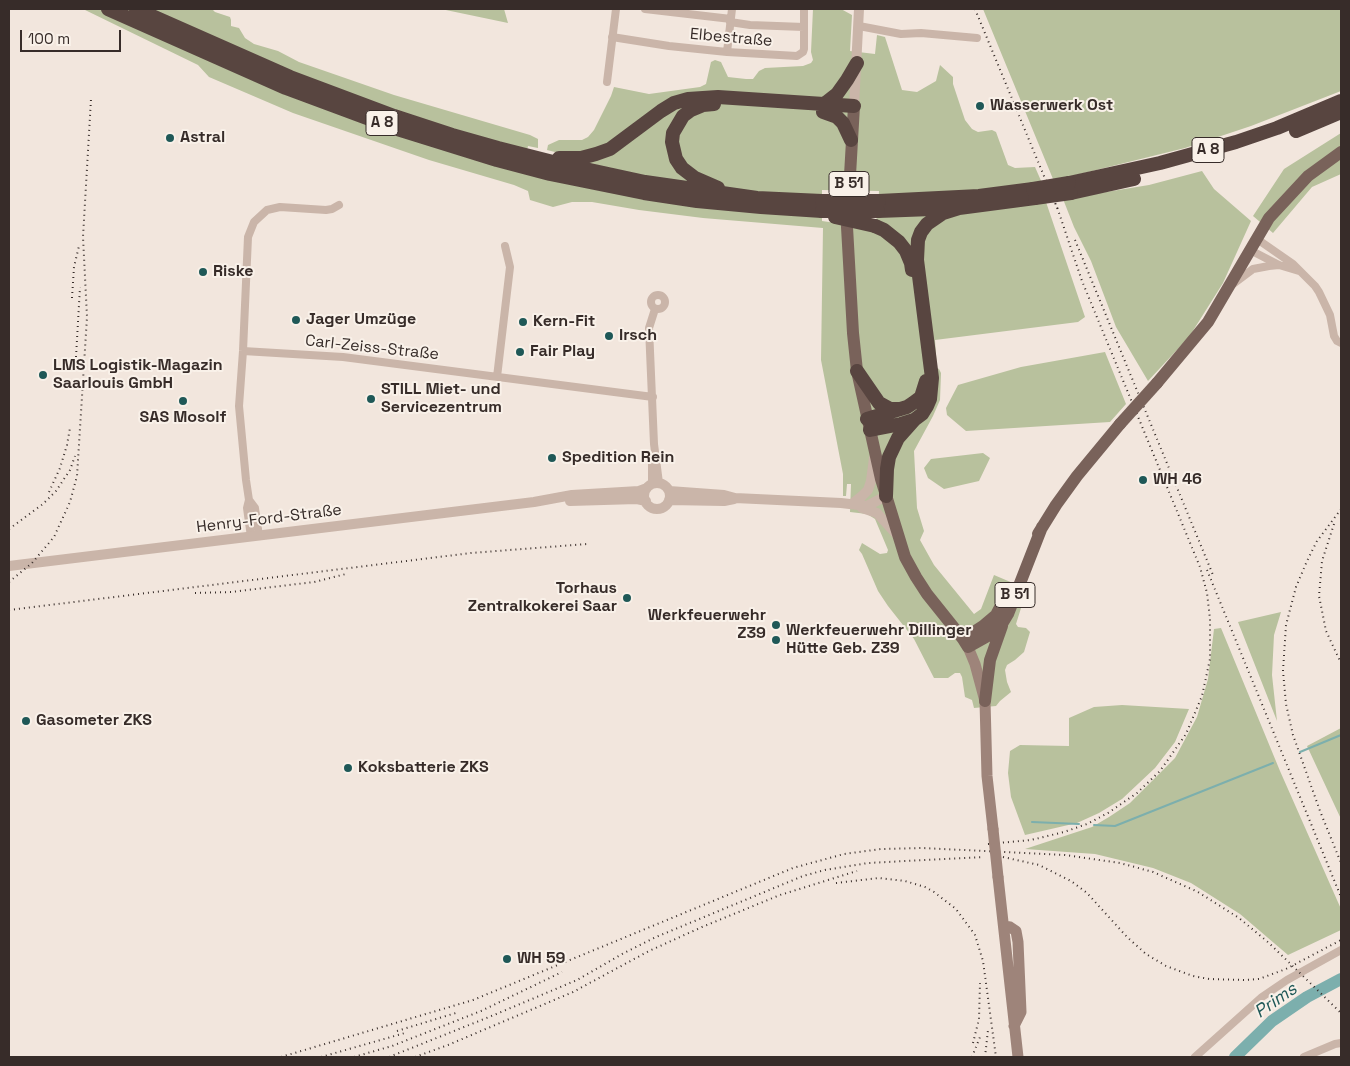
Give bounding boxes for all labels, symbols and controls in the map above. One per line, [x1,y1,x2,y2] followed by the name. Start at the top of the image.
[22,20,124,52] scale bar
[689,25,773,51] street label: Elbestraße
[28,29,70,48] text: 100 m
[990,96,1113,116] place label: Wasserwerk Ost
[974,100,986,112] marker: Wasserwerk Ost
[366,110,398,136] road number: A 8
[180,128,225,148] place label: Astral
[164,132,176,144] marker: Astral
[1192,138,1224,162] road number: A 8
[829,172,869,196] road number: B 51
[213,262,254,282] place label: Riske
[197,266,209,278] marker: Riske
[306,310,416,330] place label: Jager Umzüge
[533,312,595,332] place label: Kern-Fit
[290,314,302,326] marker: Jager Umzüge
[517,316,529,328] marker: Kern-Fit
[619,326,657,346] place label: Irsch
[603,330,615,342] marker: Irsch
[304,331,440,365] street label: Carl-Zeiss-Straße
[530,342,595,362] place label: Fair Play
[514,346,526,358] marker: Fair Play
[53,356,223,394] place label: LMS Logistik-Magazin Saarlouis GmbH
[37,369,49,381] marker: LMS Logistik-Magazin Saarlouis GmbH
[381,380,502,418] place label: STILL Miet- und Servicezentrum
[365,393,377,405] marker: STILL Miet- und Servicezentrum
[177,395,189,407] marker: SAS Mosolf
[140,408,226,428] place label: SAS Mosolf
[562,448,674,468] place label: Spedition Rein
[546,452,558,464] marker: Spedition Rein
[1153,470,1202,490] place label: WH 46
[1137,474,1149,486] marker: WH 46
[195,501,343,537] street label: Henry-Ford-Straße
[468,579,617,617] place label: Torhaus Zentralkokerei Saar
[995,582,1035,608] road number: B 51
[621,592,633,604] marker: Torhaus Zentralkokerei Saar
[648,606,766,644] place label: Werkfeuerwehr Z39
[770,619,782,631] marker: Werkfeuerwehr Z39
[786,621,972,659] place label: Werkfeuerwehr Dillinger Hütte Geb. Z39
[770,634,782,646] marker: Werkfeuerwehr Dillinger Hütte Geb. Z39
[36,711,152,731] place label: Gasometer ZKS
[20,715,32,727] marker: Gasometer ZKS
[358,758,489,778] place label: Koksbatterie ZKS
[342,762,354,774] marker: Koksbatterie ZKS
[517,949,565,969] place label: WH 59
[501,953,513,965] marker: WH 59
[1251,979,1301,1023] water label: Prims

